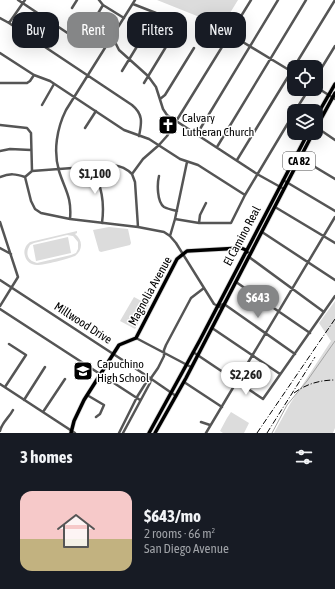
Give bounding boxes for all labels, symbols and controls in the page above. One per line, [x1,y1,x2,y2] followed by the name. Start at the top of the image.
[12,12,59,48] chip: Buy
[67,12,119,48] chip: Rent
[127,12,187,48] chip: Filters
[195,12,246,48] chip: New
[287,60,323,140] map controls
[287,60,323,96] button: locate
[287,104,323,140] button: layers
[182,111,254,139] place label: Calvary Lutheran Church
[157,114,179,136] church icon: Calvary Lutheran Church
[283,152,315,170] road number: CA 82
[62,161,128,195] pin: $1,100
[79,166,111,181] text: $1,100
[220,203,264,268] street label: El Camino Real
[125,254,175,328] street label: Magnolia Avenue
[234,285,282,319] pin: $643
[246,290,270,305] text: $643
[52,299,114,347] street label: Millwood Drive
[97,357,150,385] place label: Capuchino High School
[72,360,94,382] school or university icon: Capuchino High School
[213,362,279,396] pin: $2,260
[230,367,262,382] text: $2,260
[293,446,315,468] icon: filters
[20,447,73,467] text: 3 homes
[144,506,201,526] text: $643/mo
[52,507,100,555] icon: home
[144,526,215,541] text: 2 rooms · 66 m²
[144,541,229,556] text: San Diego Avenue

